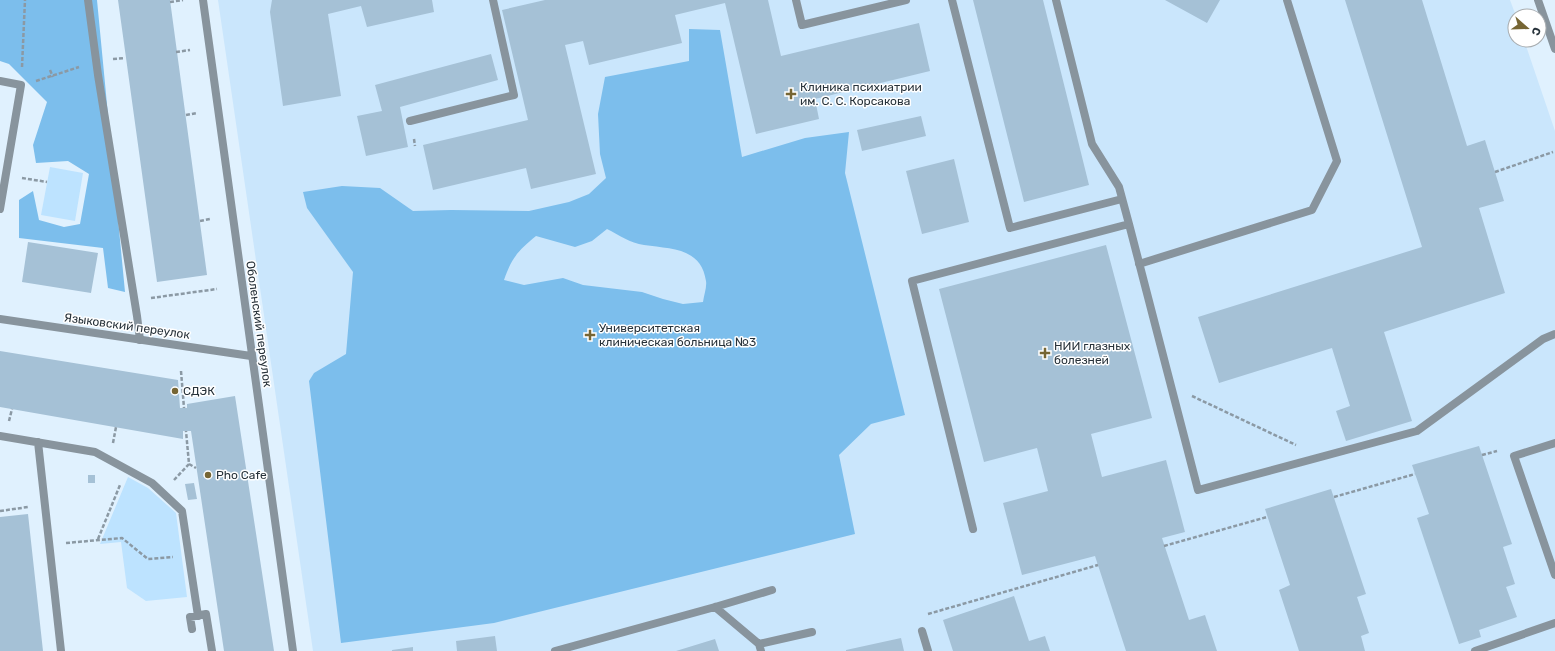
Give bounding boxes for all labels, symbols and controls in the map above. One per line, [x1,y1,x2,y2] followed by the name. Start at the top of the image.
[1507,8,1547,48] north arrow
[1528,25,1543,37] text: С
[800,80,922,108] place label: Клиника психиатрии им. С. С. Корсакова
[785,88,797,100] marker: Клиника психиатрии им. С. С. Корсакова
[243,260,275,389] street label: Оболенский переулок
[63,310,191,342] street label: Языковский переулок
[599,321,756,349] place label: Университетская клиническая больница №3
[584,329,596,341] marker: Университетская клиническая больница №3
[1054,339,1131,367] place label: НИИ глазных болезней
[1039,347,1051,359] marker: НИИ глазных болезней
[183,384,215,398] place label: СДЭК
[170,386,180,396] marker: СДЭК
[216,468,267,482] place label: Pho Cafe
[203,470,213,480] marker: Pho Cafe

